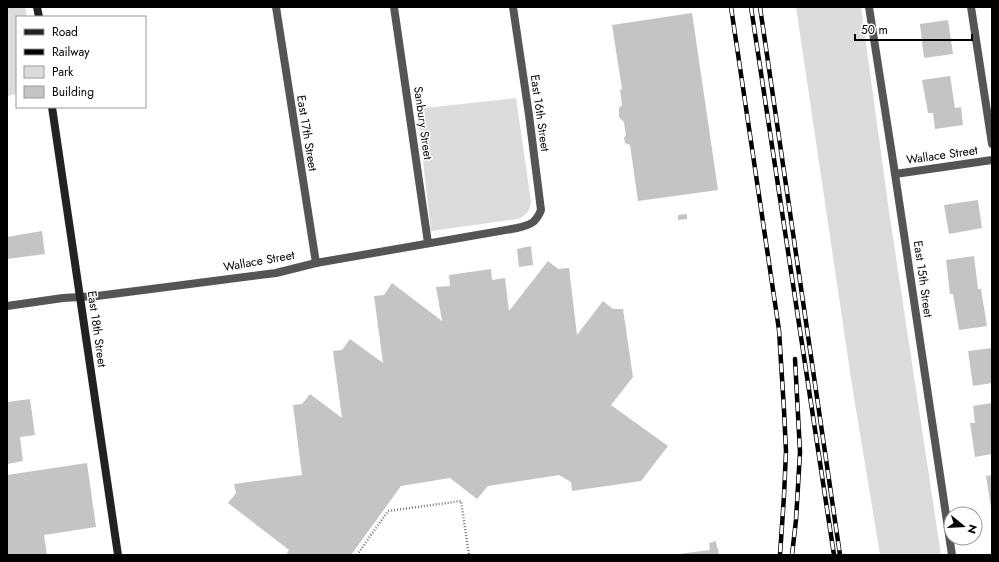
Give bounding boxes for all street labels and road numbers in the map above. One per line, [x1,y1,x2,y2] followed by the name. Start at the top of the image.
[526,73,554,153] street label: East 16th Street
[409,85,437,161] street label: Sanbury Street
[292,94,322,172] street label: East 17th Street
[905,141,979,169] street label: Wallace Street
[909,239,937,319] street label: East 15th Street
[222,246,296,276] street label: Wallace Street
[83,290,111,369] street label: East 18th Street

